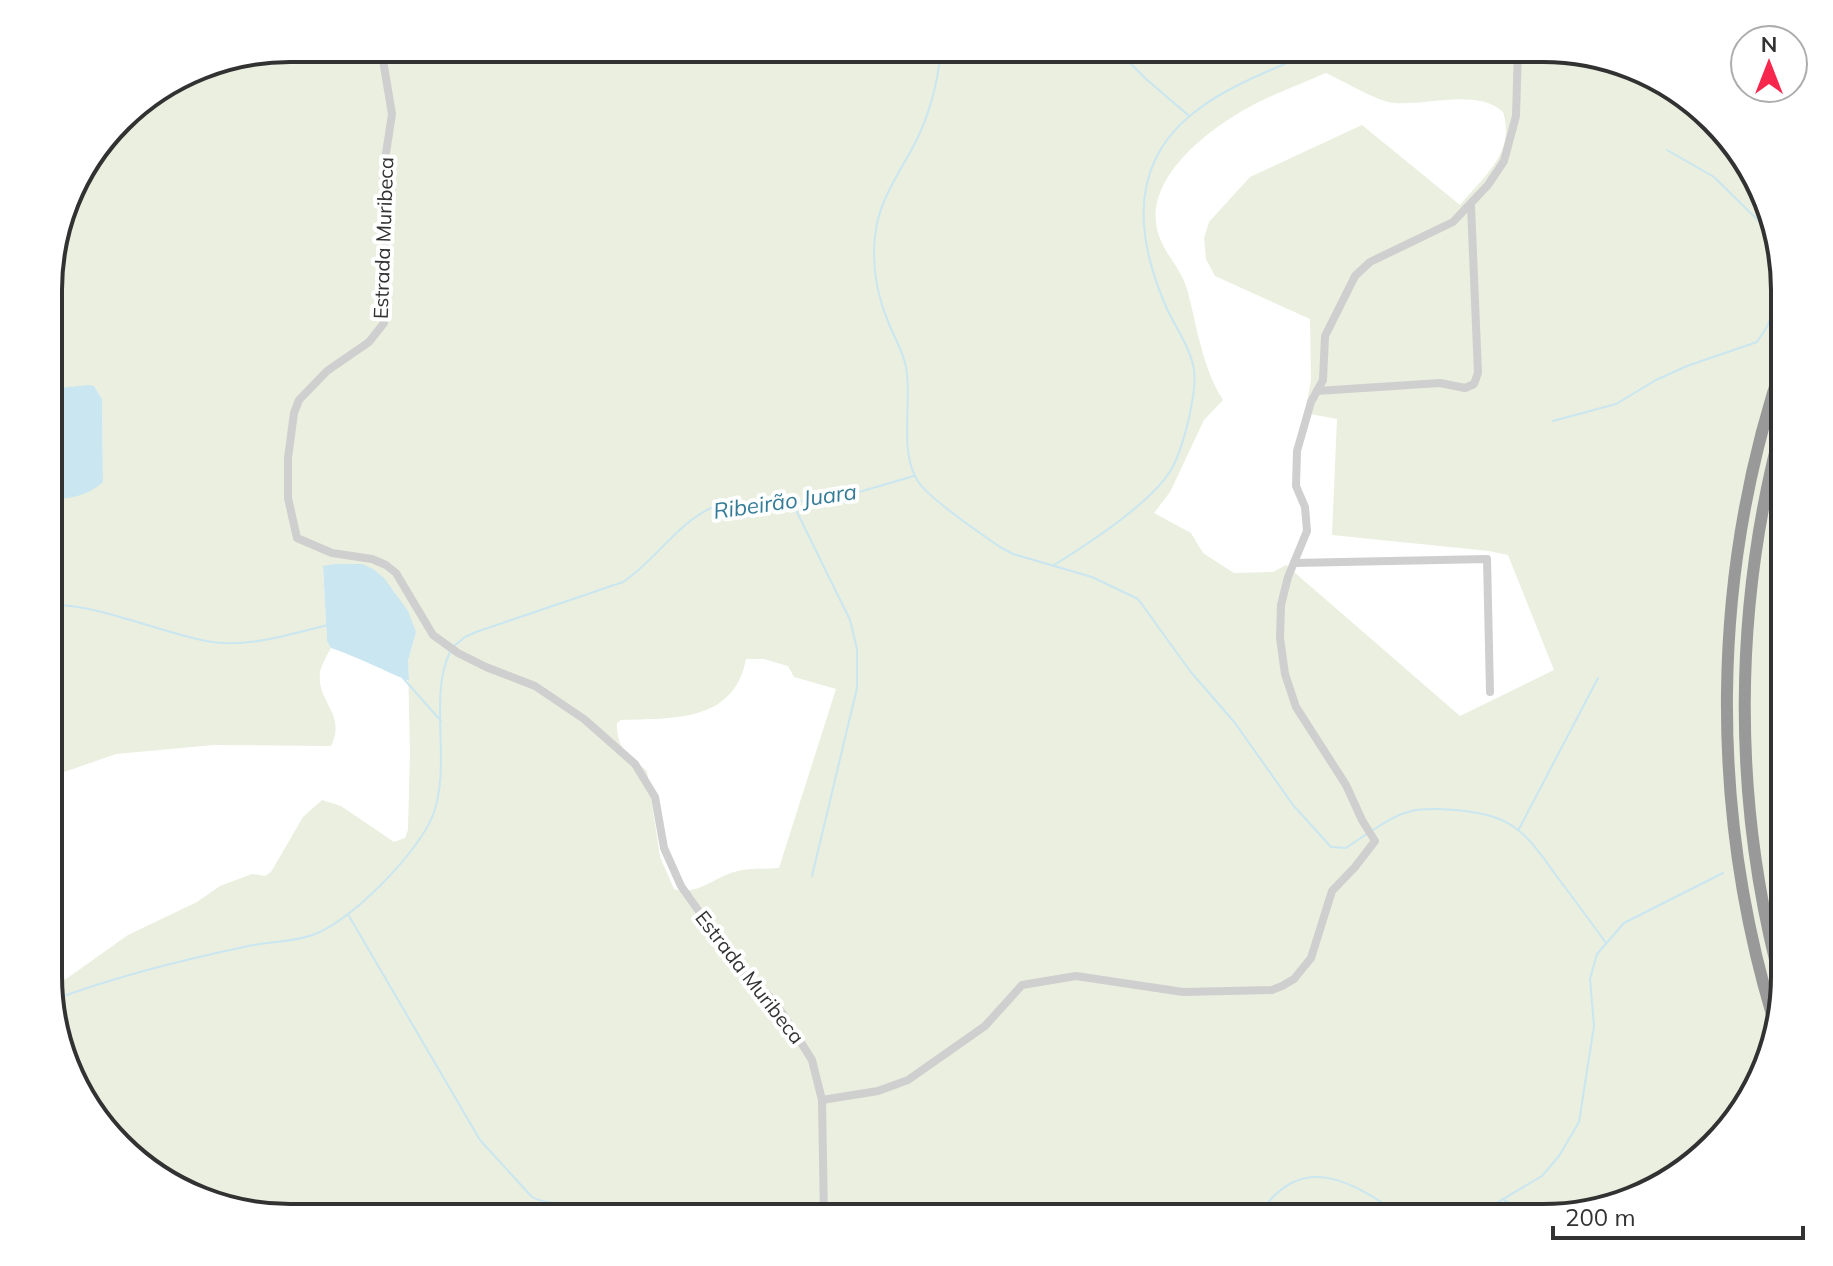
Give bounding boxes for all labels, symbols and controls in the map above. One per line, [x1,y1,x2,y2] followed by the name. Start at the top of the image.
[1729,24,1809,104] north arrow
[1761,30,1777,58] text: N
[368,156,398,320] street label: Estrada Muribeca
[711,477,859,525] water label: Ribeirão Juara
[690,905,810,1049] street label: Estrada Muribeca
[1553,1190,1803,1240] scale bar
[1565,1202,1636,1232] text: 200 m

